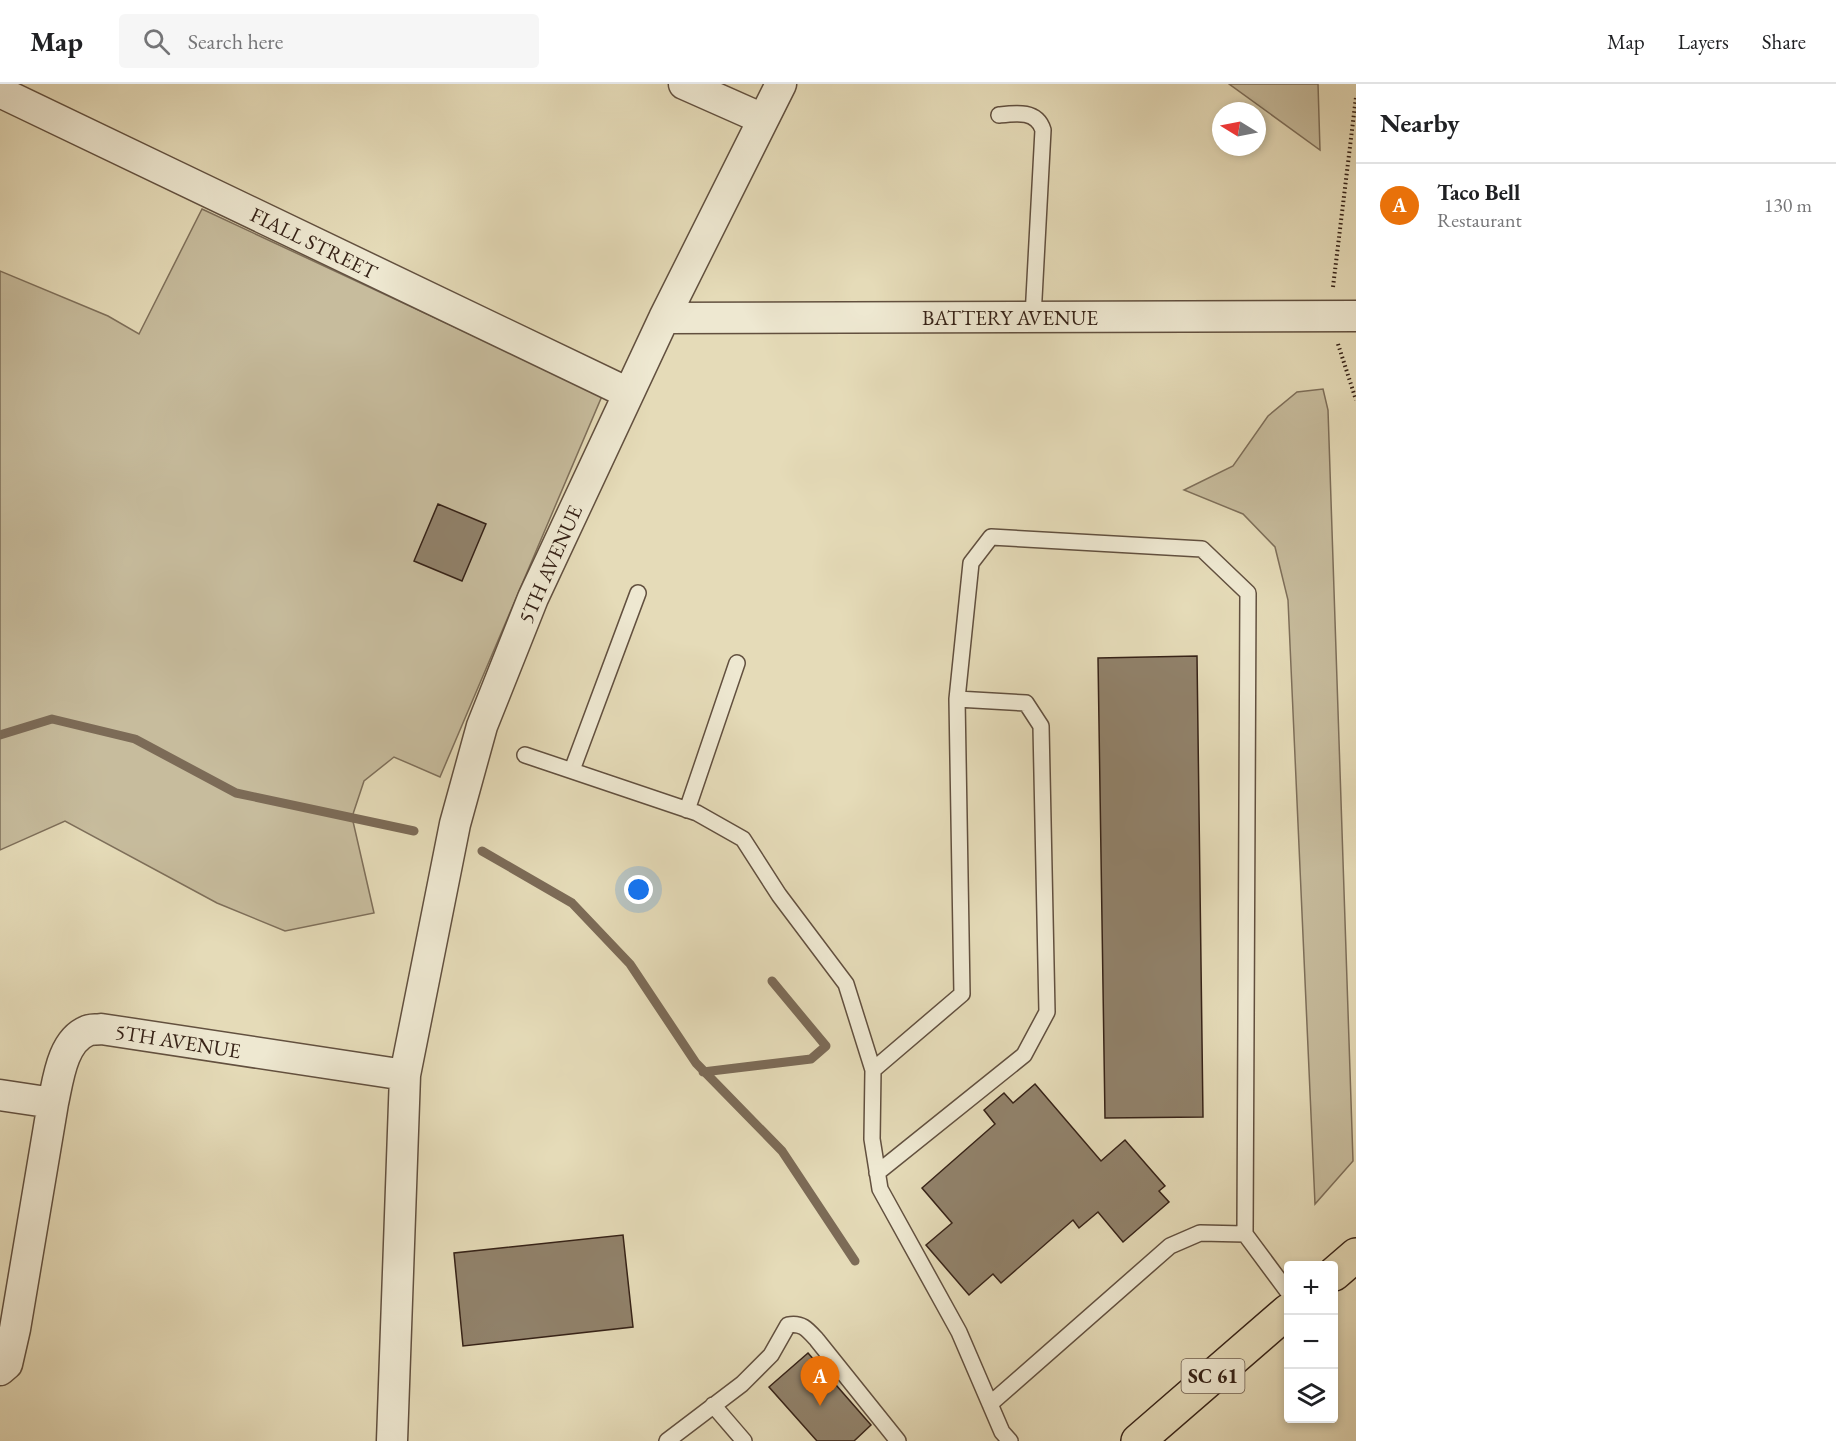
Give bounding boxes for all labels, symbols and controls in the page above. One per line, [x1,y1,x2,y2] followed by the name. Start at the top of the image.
[119,14,539,68] search box
[30,23,83,59] text: Map
[140,25,173,58] icon: search
[188,27,283,56] text: Search here
[1607,28,1645,55] text: Map
[1678,28,1729,55] text: Layers
[1762,28,1806,55] text: Share
[1212,102,1266,156] north arrow
[1380,106,1460,140] text: Nearby
[1437,178,1520,207] text: Taco Bell
[1392,192,1407,218] text: A
[1764,192,1812,218] text: 130 m
[246,201,383,286] street label: FIALL STREET
[1437,207,1522,233] text: Restaurant
[922,304,1098,331] street label: BATTERY AVENUE
[512,500,588,627] street label: 5TH AVENUE
[624,875,653,904] your location
[113,1018,243,1064] street label: 5TH AVENUE
[1284,1261,1338,1423] map controls
[1284,1261,1338,1315] button: +
[1284,1315,1338,1369] button: −
[800,1356,840,1406] pin: A
[1182,1359,1244,1393] road number: SC 61
[1284,1369,1338,1423] button: layers

